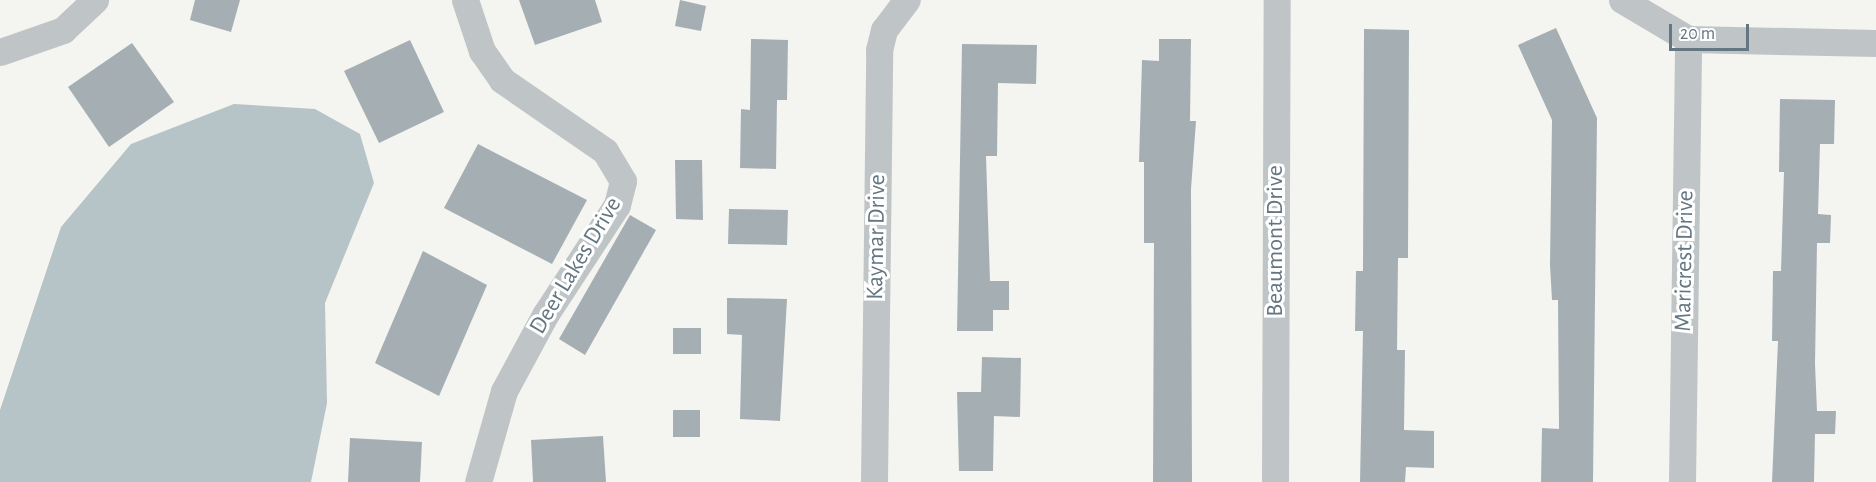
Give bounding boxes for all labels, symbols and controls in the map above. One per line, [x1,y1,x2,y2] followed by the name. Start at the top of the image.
[1672,12,1752,50] scale bar
[1680,25,1715,43] text: 20 m
[1262,165,1290,317] street label: Beaumont Drive
[862,174,892,300] street label: Kaymar Drive
[1669,190,1701,332] street label: Maricrest Drive
[524,192,628,340] street label: Deer Lakes Drive

